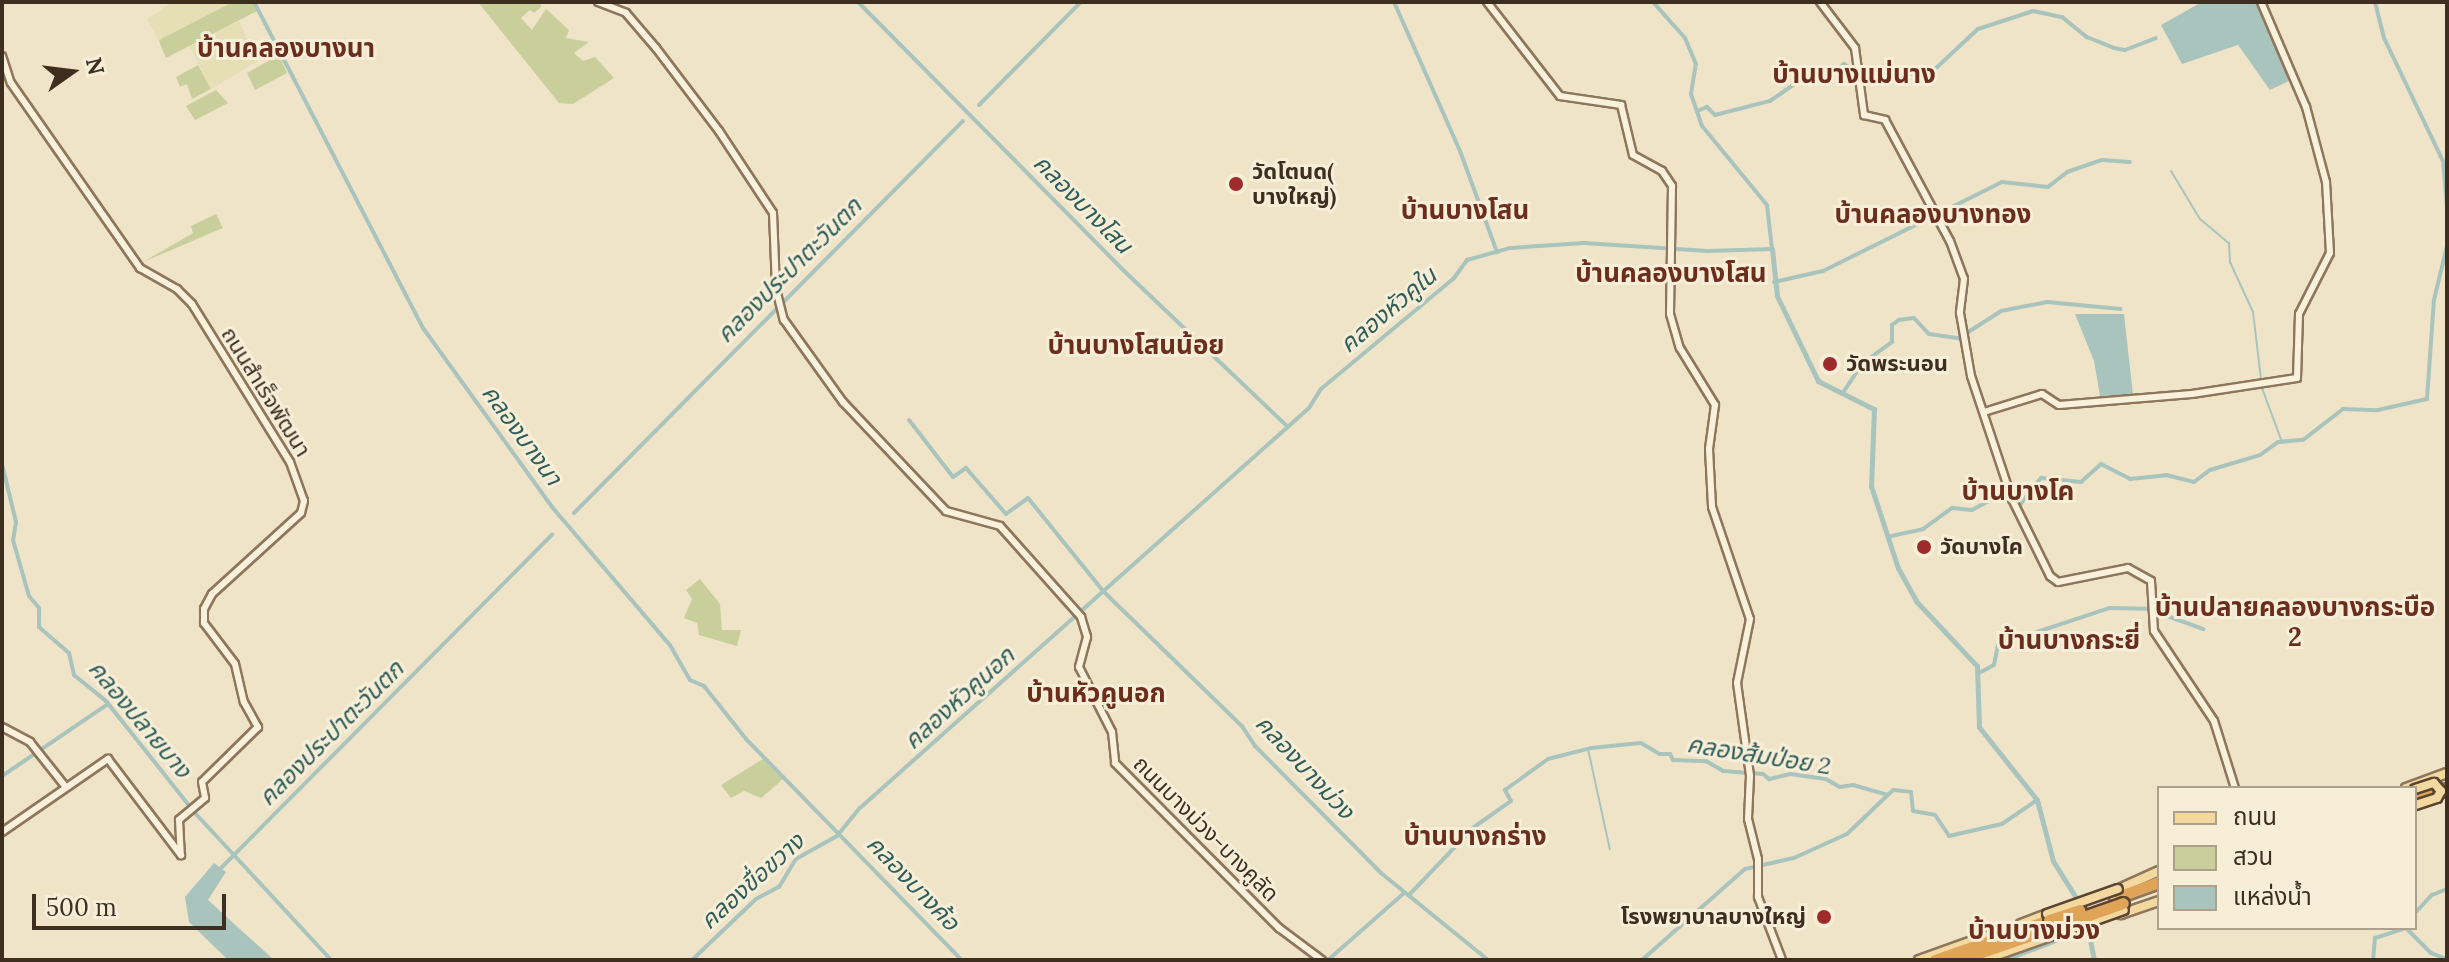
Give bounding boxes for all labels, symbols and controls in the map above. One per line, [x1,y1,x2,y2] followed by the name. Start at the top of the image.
[32,32,112,112] north arrow
[197,32,375,64] district label: บ้านคลองบางนา
[80,55,111,78] text: N
[1772,58,1936,90] district label: บ้านบางแม่นาง
[1028,149,1138,259] water label: คลองบางโสน
[1252,158,1336,210] place label: วัดโตนด( บางใหญ่)
[1227,175,1245,193] marker: วัดโตนด( บางใหญ่)
[710,191,868,349] water label: คลองประปาตะวันตก
[1401,194,1529,226] district label: บ้านบางโสน
[1835,198,2031,230] district label: บ้านคลองบางทอง
[1575,257,1767,289] district label: บ้านคลองบางโสน
[1334,261,1442,359] water label: คลองหัวคูใน
[216,322,316,462] street label: ถนนสำเร็จพัฒนา
[1047,329,1225,361] district label: บ้านบางโสนน้อย
[1846,351,1948,377] place label: วัดพระนอน
[1821,355,1839,373] marker: วัดพระนอน
[476,379,568,491] water label: คลองบางนา
[1962,475,2074,507] district label: บ้านบางโค
[1940,534,2023,560] place label: วัดบางโค
[1915,538,1933,556] marker: วัดบางโค
[2155,591,2435,652] district label: บ้านปลายคลองบางกระบือ 2
[1998,624,2140,656] district label: บ้านบางกระยี่
[898,641,1020,755] water label: คลองหัวคูนอก
[83,654,197,784] water label: คลองปลายบาง
[252,654,410,812] water label: คลองประปาตะวันตก
[1026,677,1166,709] district label: บ้านหัวคูนอก
[1250,709,1360,825] water label: คลองบางม่วง
[1685,729,1833,781] water label: คลองส้มป่อย 2
[1128,751,1284,907] street label: ถนนบางม่วง-บางคูลัด
[2157,786,2417,930] legend
[2233,801,2277,832] text: ถนน
[1403,820,1547,852] district label: บ้านบางกร่าง
[694,827,810,935] water label: คลองขื่อขวาง
[861,830,965,936] water label: คลองบางค้อ
[2233,841,2273,872] text: สวน
[36,878,230,928] scale bar
[2233,881,2312,912] text: แหล่งน้ำ
[46,892,117,923] text: 500 m
[1621,904,1806,930] place label: โรงพยาบาลบางใหญ่
[1813,906,1835,928] marker: โรงพยาบาลบางใหญ่
[1968,914,2100,946] district label: บ้านบางม่วง

